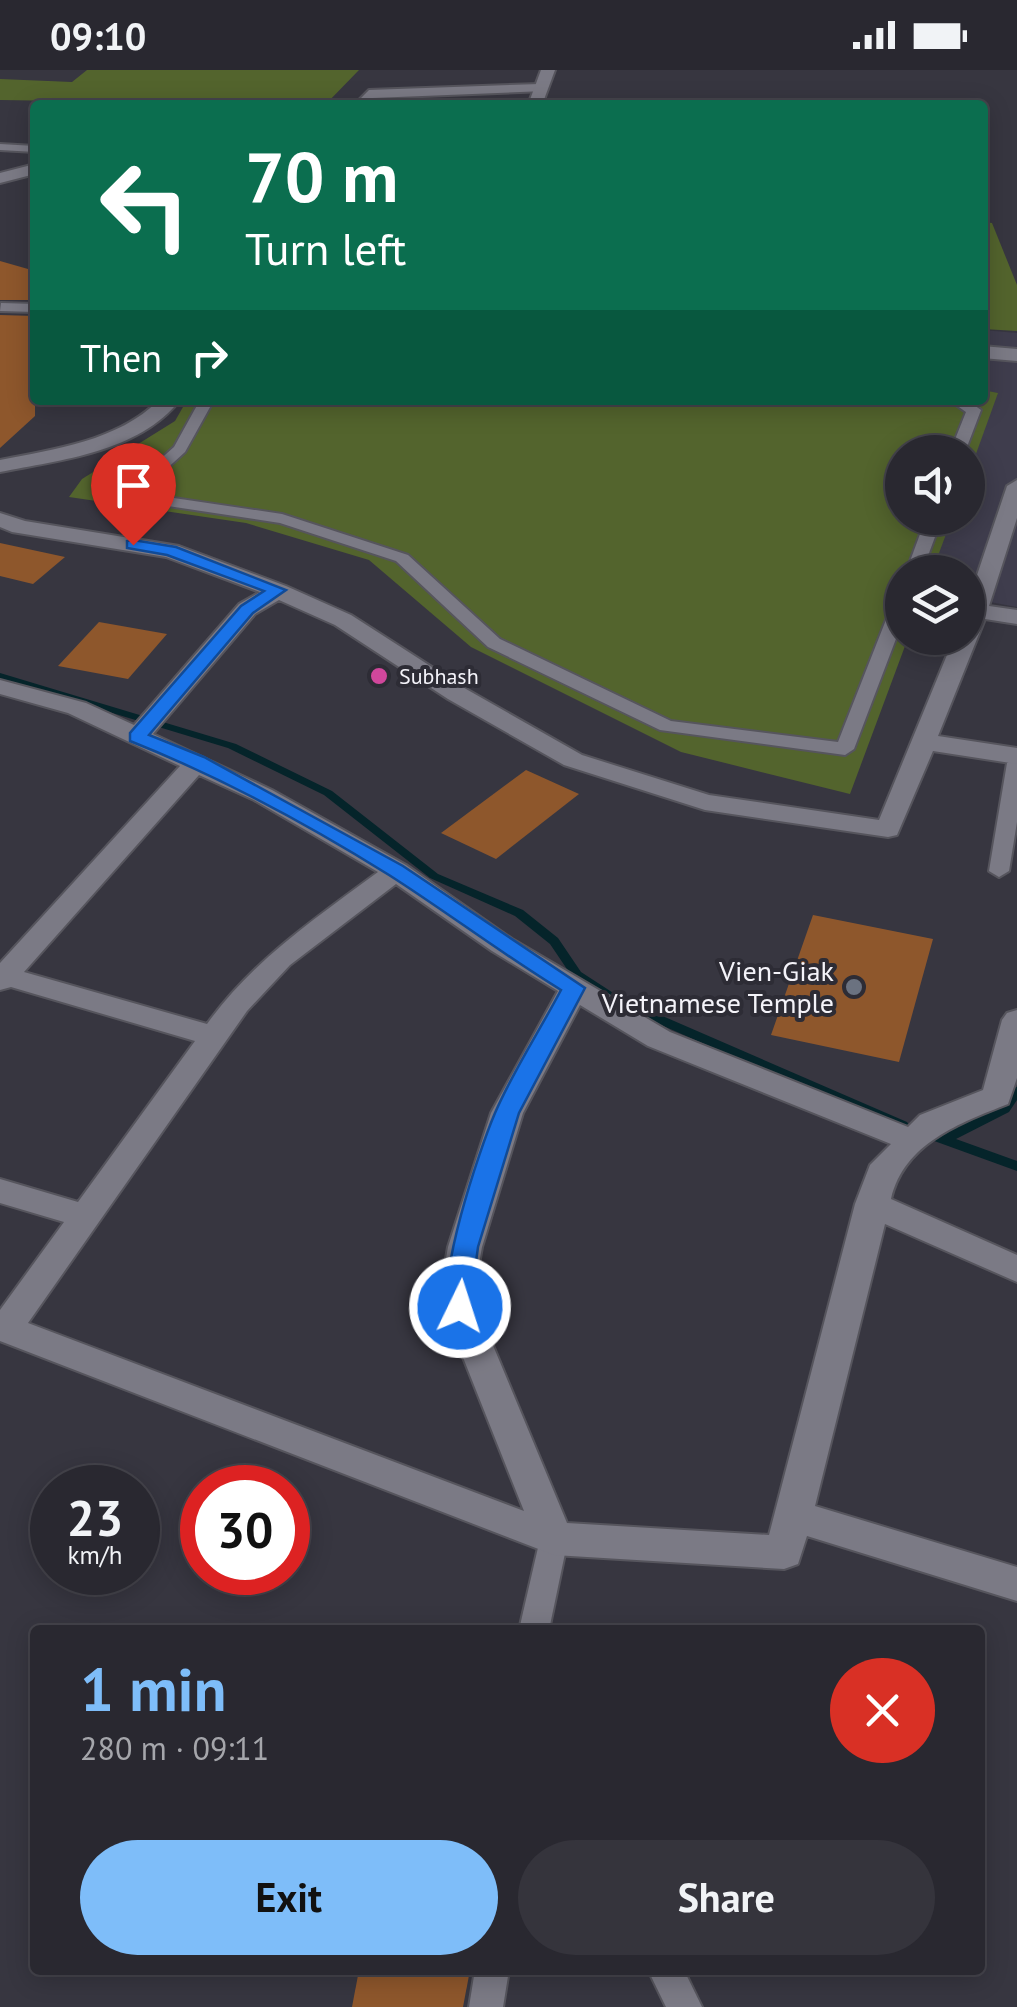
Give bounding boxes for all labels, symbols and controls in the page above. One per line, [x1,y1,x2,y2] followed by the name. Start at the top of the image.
[50,11,146,60] text: 09:10
[245,131,398,221] text: 70 m
[80,140,210,270] icon: left
[245,219,406,277] text: Turn left
[182,330,237,385] icon: right
[80,333,162,382] text: Then
[885,435,985,655] map controls
[885,435,985,535] button: sound
[91,443,176,546] pin
[106,458,161,513] icon: arrive
[885,555,985,655] button: layers
[399,662,479,690] place label: Subhash
[368,665,390,687] marker: Subhash
[601,952,835,1021] place label: Vien-Giak Vietnamese Temple
[843,976,865,998] marker: Vien-Giak Vietnamese Temple
[408,1255,512,1359] position arrow
[180,1465,310,1595] speed limit sign: 30
[67,1485,123,1550] text: 23
[68,1539,122,1571] text: km/h
[80,1650,226,1728] text: 1 min
[830,1658,935,1763] button: close
[80,1727,269,1769] text: 280 m · 09:11
[80,1840,498,1955] button: Exit
[518,1840,935,1955] button: Share

